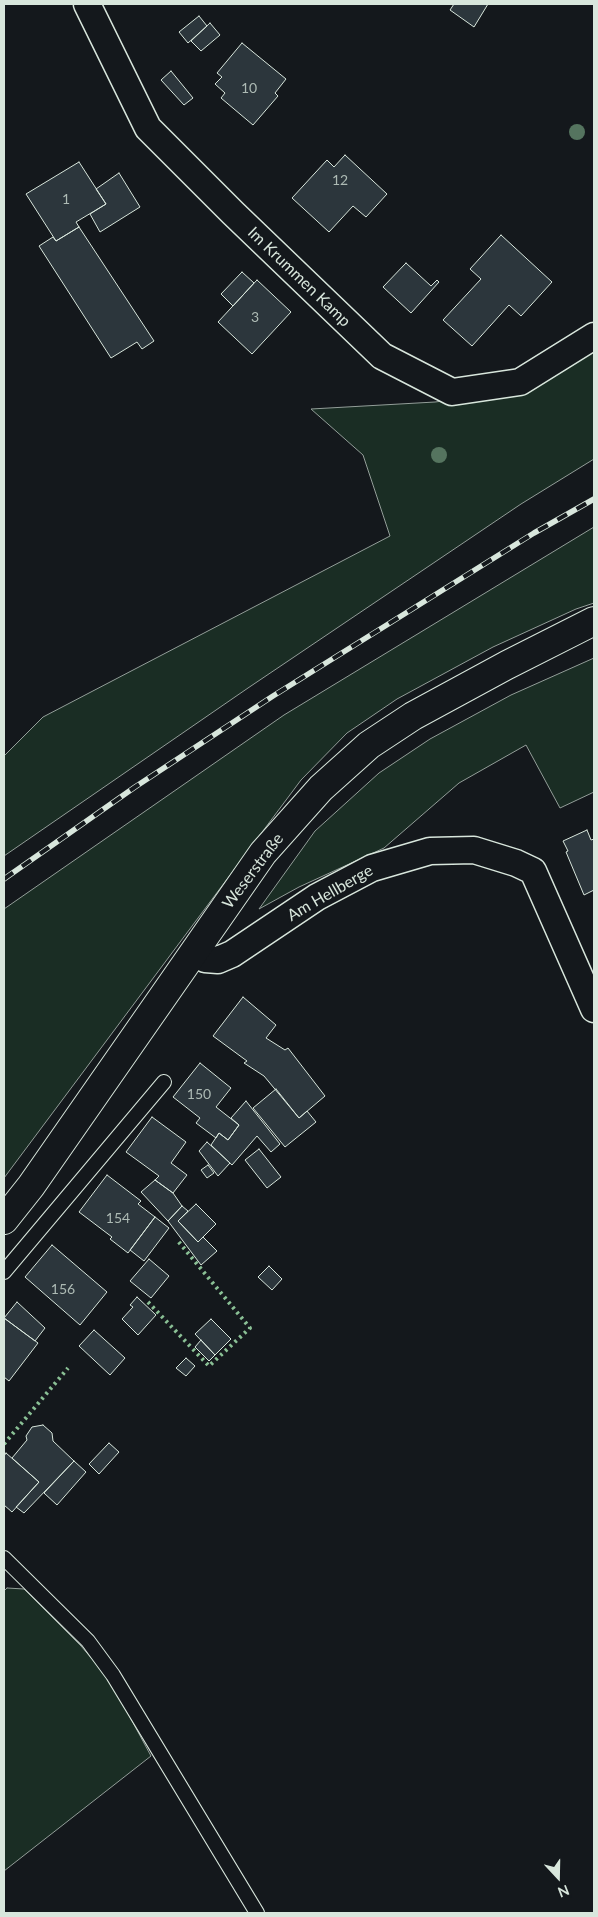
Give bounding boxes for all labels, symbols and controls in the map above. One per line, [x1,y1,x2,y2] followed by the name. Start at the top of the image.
[241,80,257,96] house number: 10
[332,172,348,188] house number: 12
[62,191,70,207] house number: 1
[244,223,354,331] street label: Im Krummen Kamp
[251,309,259,325] house number: 3
[218,830,288,912] street label: Weserstraße
[284,861,376,925] street label: Am Hellberge
[187,1086,211,1102] house number: 150
[106,1210,130,1226] house number: 154
[51,1281,75,1297] house number: 156
[533,1852,583,1902] north arrow
[555,1882,572,1901] text: N

